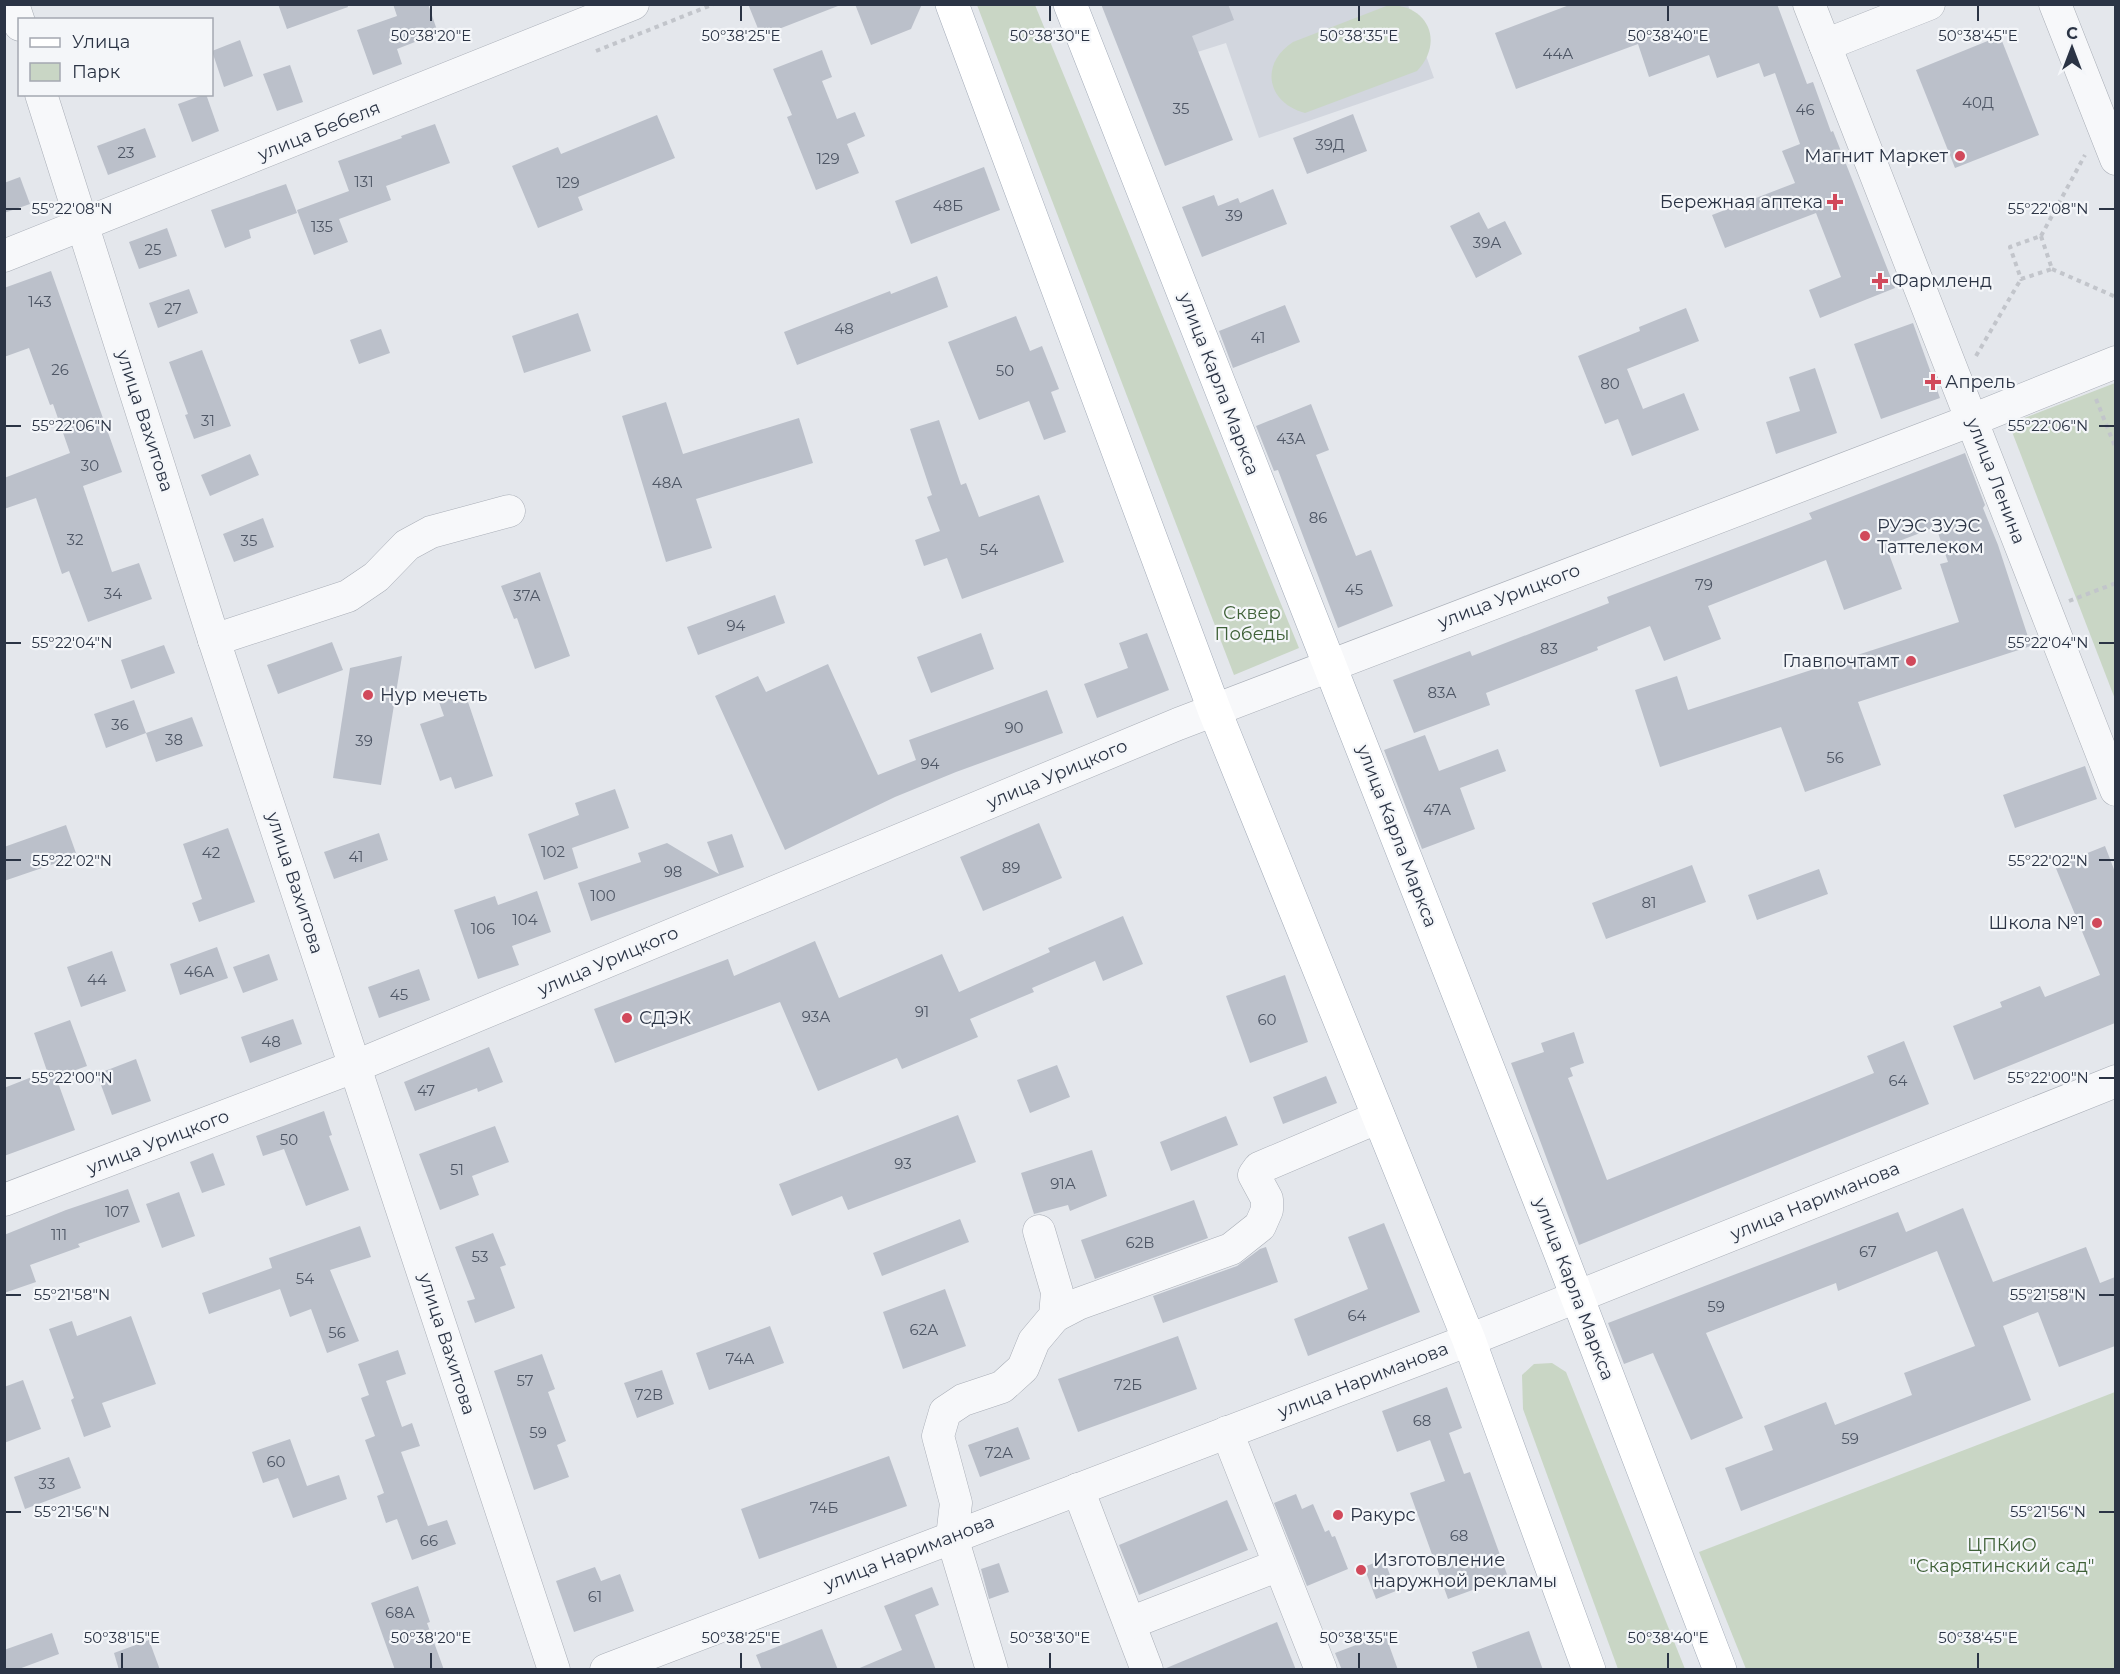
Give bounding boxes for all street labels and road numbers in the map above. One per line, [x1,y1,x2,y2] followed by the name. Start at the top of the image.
[254,96,383,166] street label: улица Бебеля
[1174,289,1264,478] street label: улица Карла Маркса
[111,346,178,495] street label: улица Вахитова
[1961,414,2030,547] street label: улица Ленина
[1434,559,1583,634] street label: улица Урицкого
[982,734,1131,814] street label: улица Урицкого
[1352,741,1442,930] street label: улица Карла Маркса
[261,808,328,957] street label: улица Вахитова
[533,921,682,1001] street label: улица Урицкого
[83,1105,232,1180] street label: улица Урицкого
[1726,1157,1903,1245] street label: улица Нариманова
[1529,1194,1619,1383] street label: улица Карла Маркса
[413,1269,480,1418] street label: улица Вахитова
[1274,1337,1451,1423] street label: улица Нариманова
[820,1510,997,1596] street label: улица Нариманова

